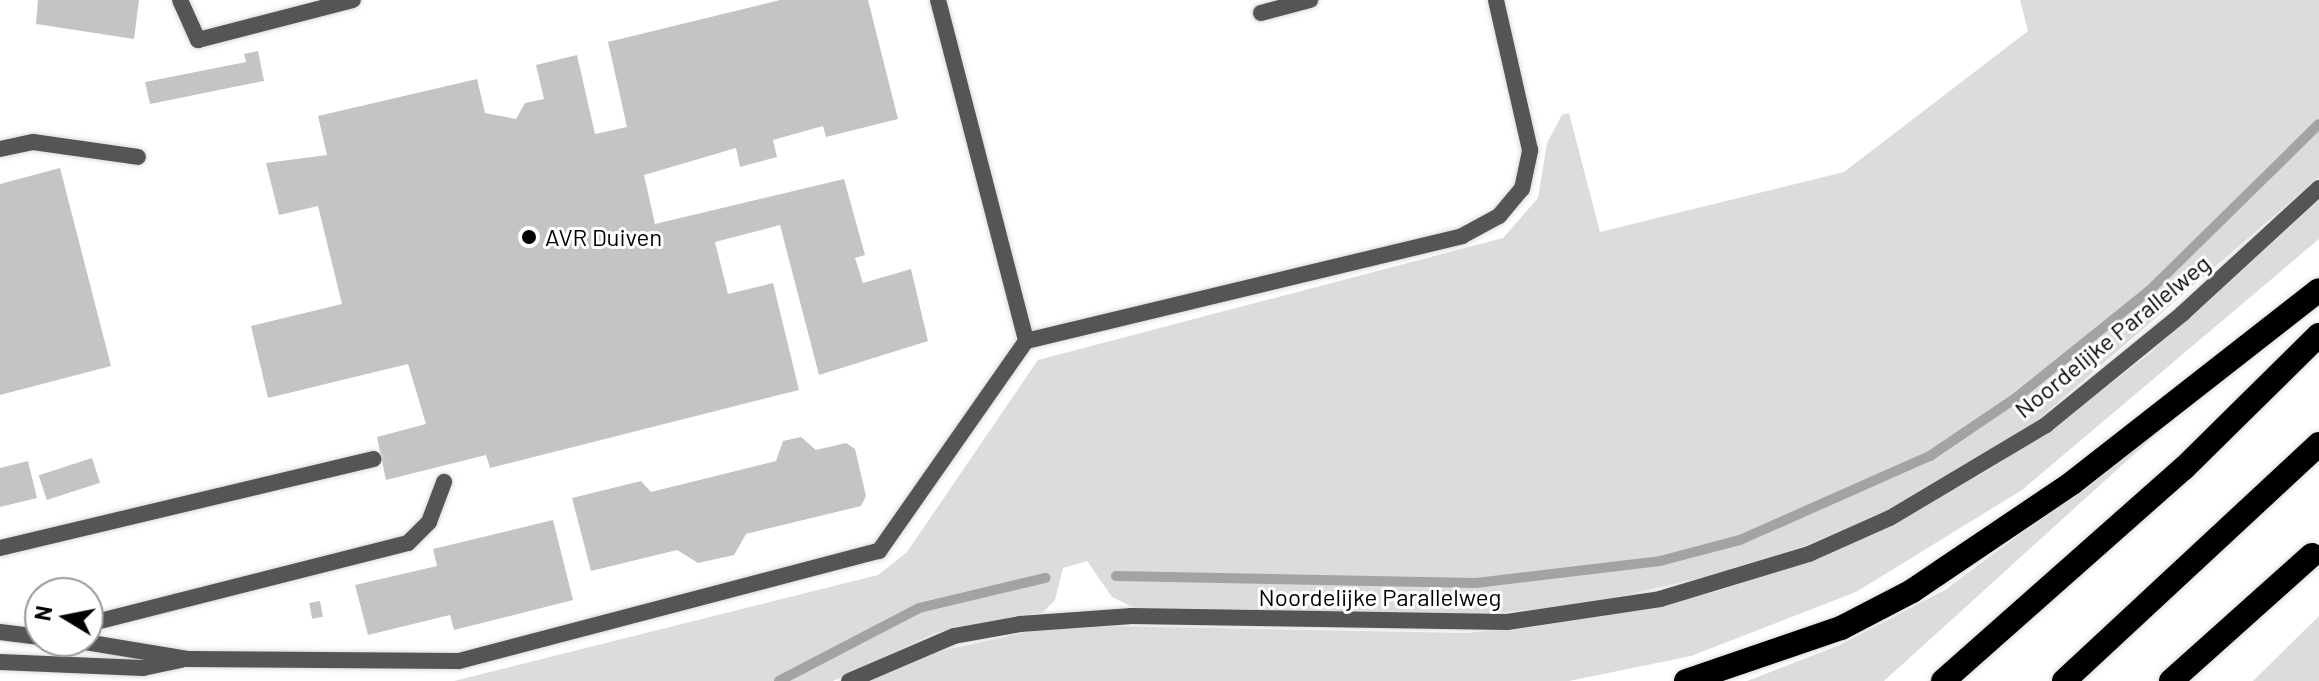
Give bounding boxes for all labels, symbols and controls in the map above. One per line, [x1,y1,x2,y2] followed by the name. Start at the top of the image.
[545,223,662,251] place label: AVR Duiven
[520,228,538,246] marker: AVR Duiven
[2009,248,2215,424] street label: Noordelijke Parallelweg
[24,577,104,657] north arrow
[1259,583,1501,611] street label: Noordelijke Parallelweg
[28,604,56,623] text: N

